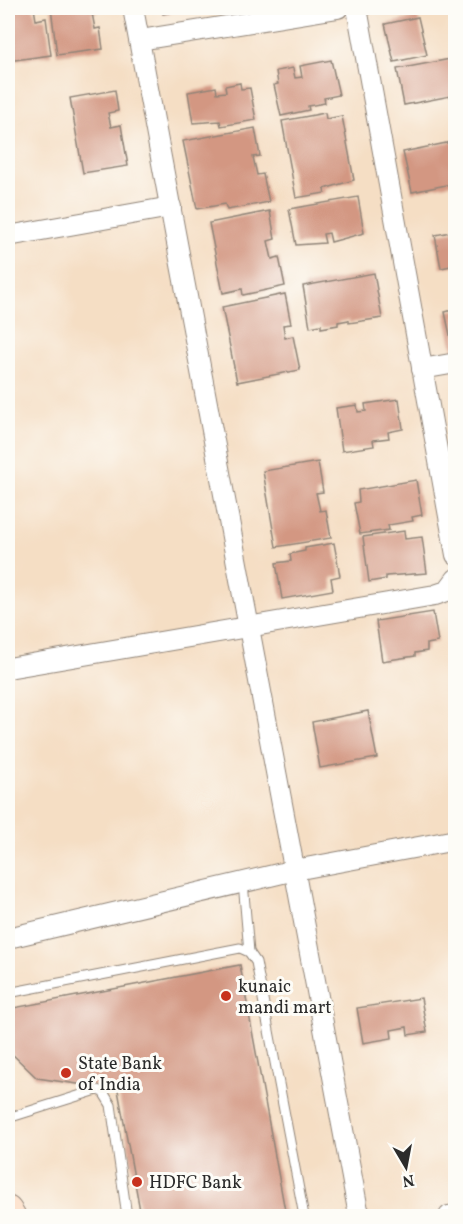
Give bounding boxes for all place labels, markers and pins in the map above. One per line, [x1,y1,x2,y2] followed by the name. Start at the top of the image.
[238,975,332,1021] place label: kunaic mandi mart
[219,989,233,1003] marker: kunaic mandi mart
[78,1052,162,1098] place label: State Bank of India
[59,1066,73,1080] marker: State Bank of India
[149,1171,242,1196] place label: HDFC Bank
[130,1175,144,1189] marker: HDFC Bank

